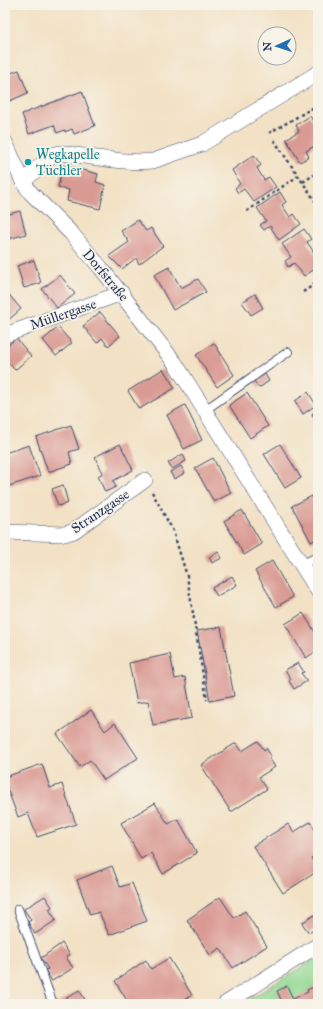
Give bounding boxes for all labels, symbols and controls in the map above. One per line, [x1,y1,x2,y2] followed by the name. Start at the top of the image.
[257,26,297,66] north arrow
[261,41,274,52] text: N
[36,146,100,179] place label: Wegkapelle Tüchler
[23,157,33,167] marker: Wegkapelle Tüchler
[79,246,132,305] street label: Dorfstraße
[28,295,99,334] street label: Müllergasse
[68,486,133,537] street label: Stranzgasse

